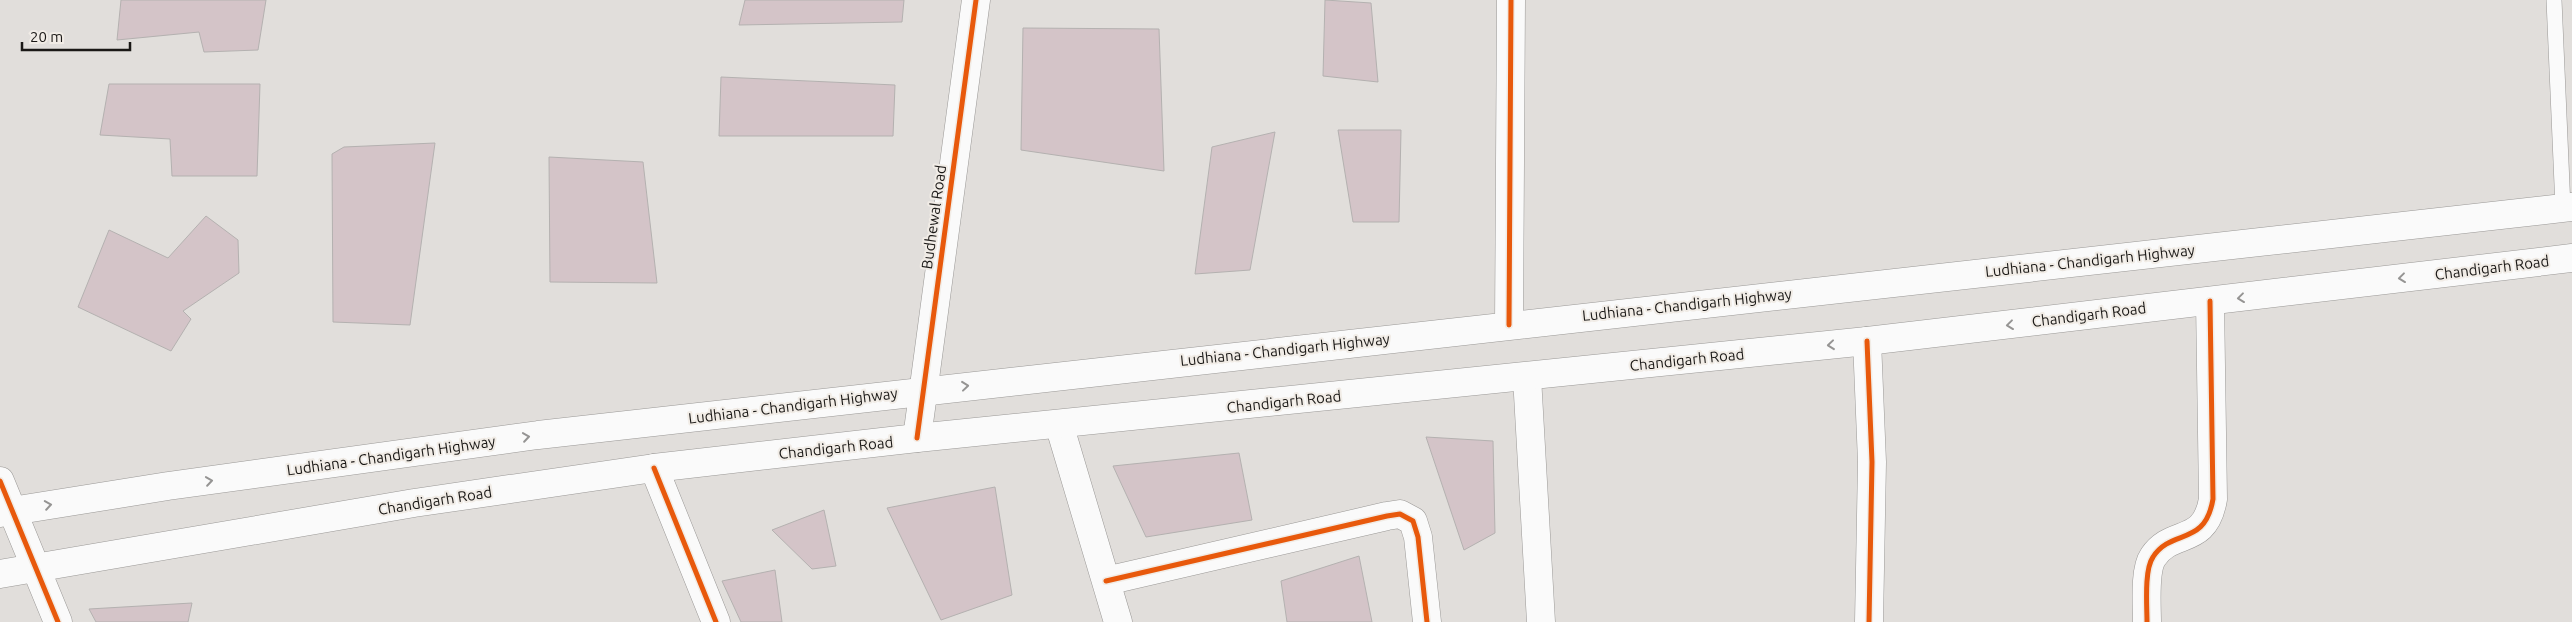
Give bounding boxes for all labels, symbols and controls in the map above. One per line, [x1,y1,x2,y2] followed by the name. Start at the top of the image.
[22,20,130,52] scale bar
[30,28,63,45] text: 20 m
[918,164,949,270] street label: Budhewal Road
[1984,241,2196,280] street label: Ludhiana - Chandigarh Highway
[2434,252,2550,283] street label: Chandigarh Road
[2398,273,2406,283] one-way arrow
[1581,285,1793,324] street label: Ludhiana - Chandigarh Highway
[2236,292,2244,303] one-way arrow
[2031,299,2147,330] street label: Chandigarh Road
[2005,319,2013,330] one-way arrow
[1179,330,1391,369] street label: Ludhiana - Chandigarh Highway
[1827,339,1835,350] one-way arrow
[1629,345,1745,374] street label: Chandigarh Road
[962,381,970,392] one-way arrow
[687,384,899,427] street label: Ludhiana - Chandigarh Highway
[1226,387,1342,416] street label: Chandigarh Road
[285,432,496,479] street label: Ludhiana - Chandigarh Highway
[522,432,530,443] one-way arrow
[778,433,894,462] street label: Chandigarh Road
[205,476,213,487] one-way arrow
[377,483,493,518] street label: Chandigarh Road
[45,500,53,511] one-way arrow

